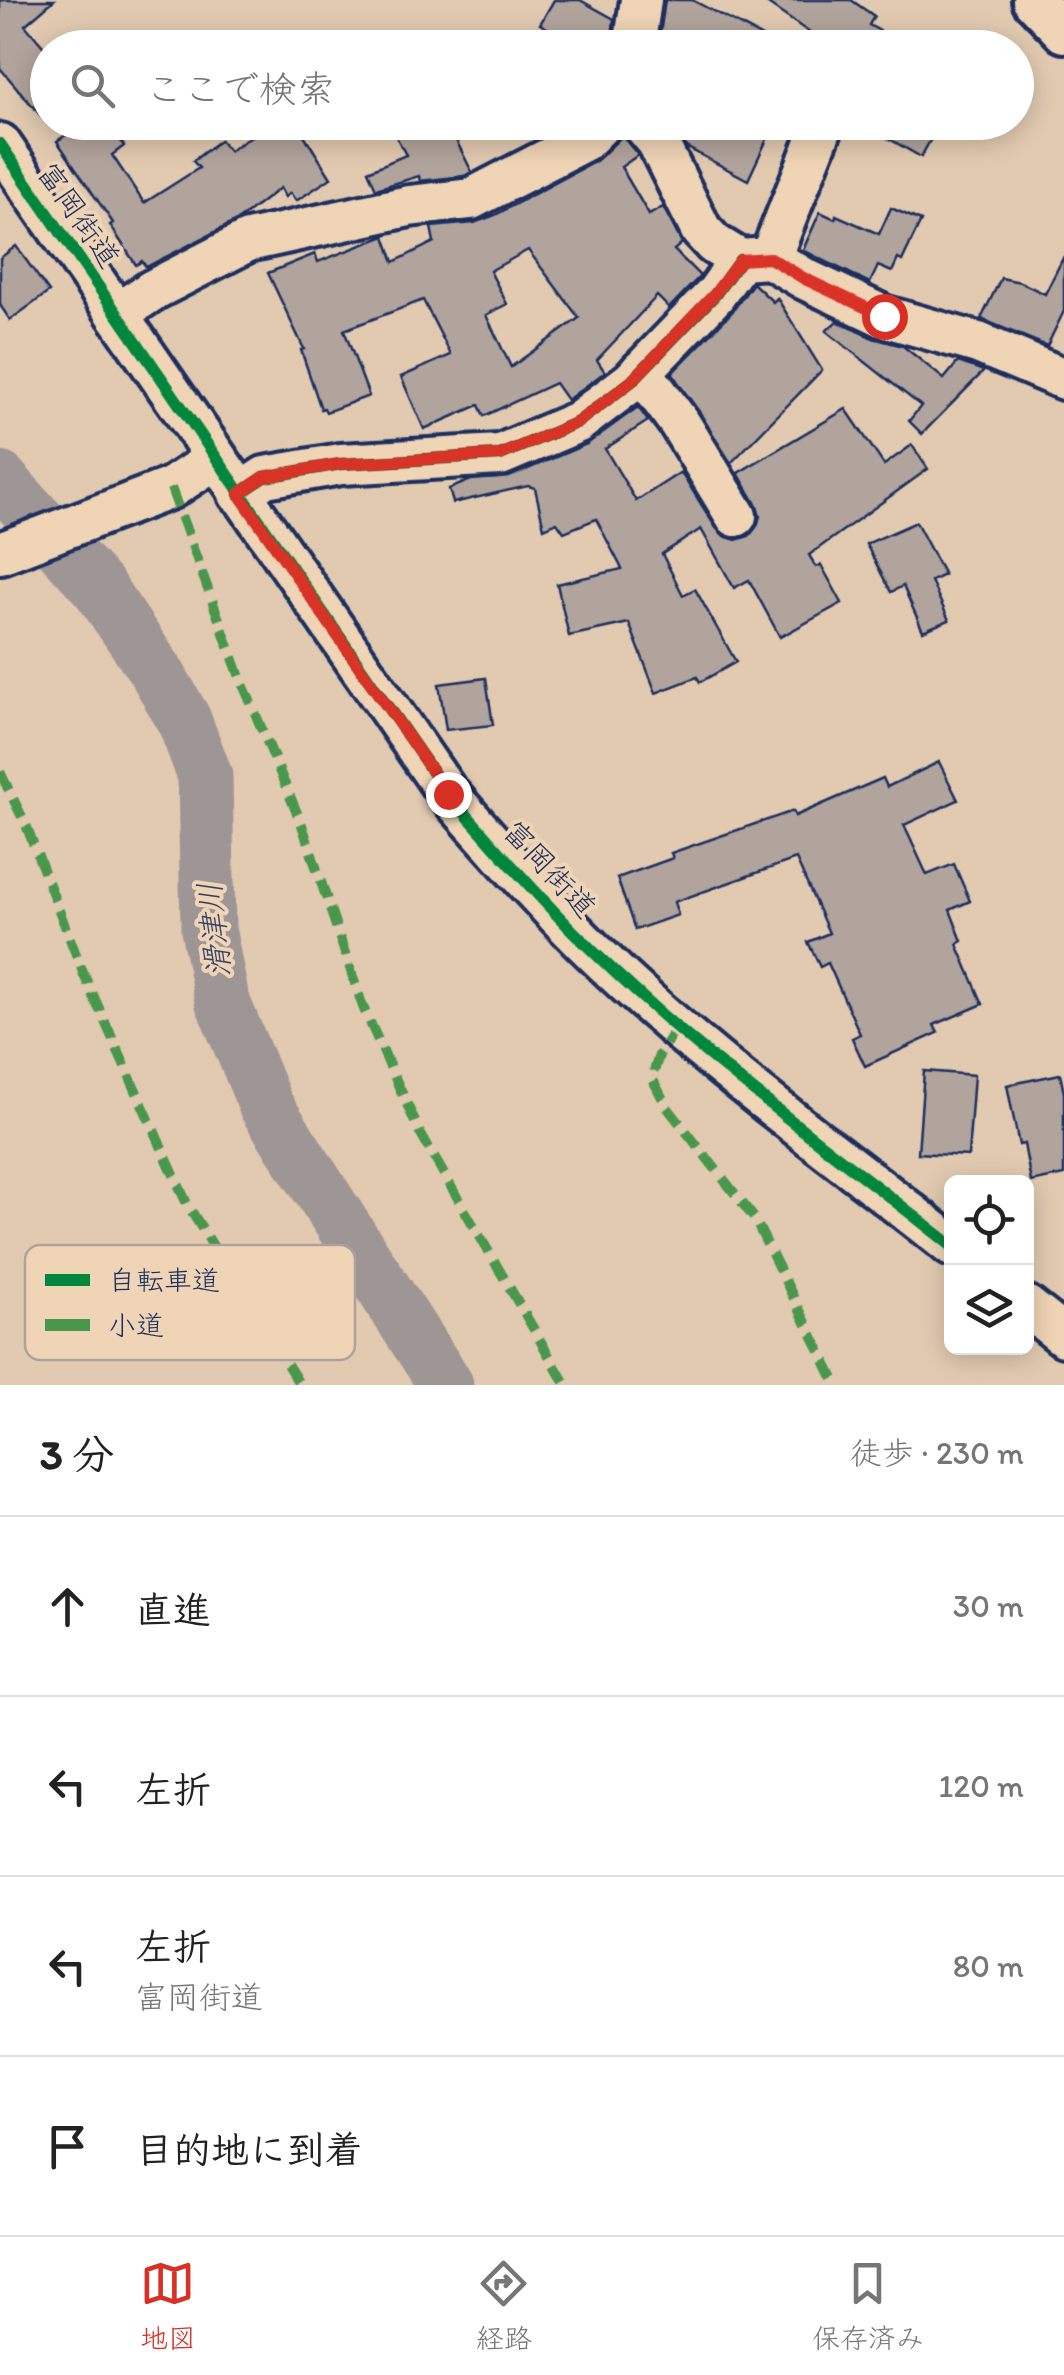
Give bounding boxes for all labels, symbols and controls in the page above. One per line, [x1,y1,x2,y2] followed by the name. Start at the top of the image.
[30,30,1034,140] search box
[65,58,120,113] icon: search
[145,66,335,112] text: ここで検索
[29,155,129,275] street label: 富岡街道
[862,294,908,340] route start
[426,772,472,818] route end
[496,813,604,925] street label: 富岡街道
[190,880,238,980] water label: 滑津川
[944,1175,1034,1355] map controls
[944,1175,1034,1265] button: locate
[25,1245,355,1360] legend
[108,1263,220,1297] text: 自転車道
[944,1265,1034,1355] button: layers
[108,1308,164,1342] text: 小道
[40,1429,114,1480] text: 3 分
[850,1434,1024,1472] text: 徒歩 · 230 m
[40,1579,95,1634] icon: ahead
[135,1587,211,1633] text: 直進
[953,1587,1024,1625] text: 30 m
[40,1759,95,1814] icon: left
[135,1767,211,1813] text: 左折
[938,1767,1024,1805] text: 120 m
[135,1924,211,1970] text: 左折
[40,1939,95,1994] icon: left
[953,1947,1024,1985] text: 80 m
[135,1978,263,2016] text: 富岡街道
[40,2119,95,2174] icon: arrive
[135,2127,363,2173] text: 目的地に到着
[140,2256,196,2356] tab: 地図
[476,2256,532,2356] tab: 経路
[812,2256,924,2356] tab: 保存済み

